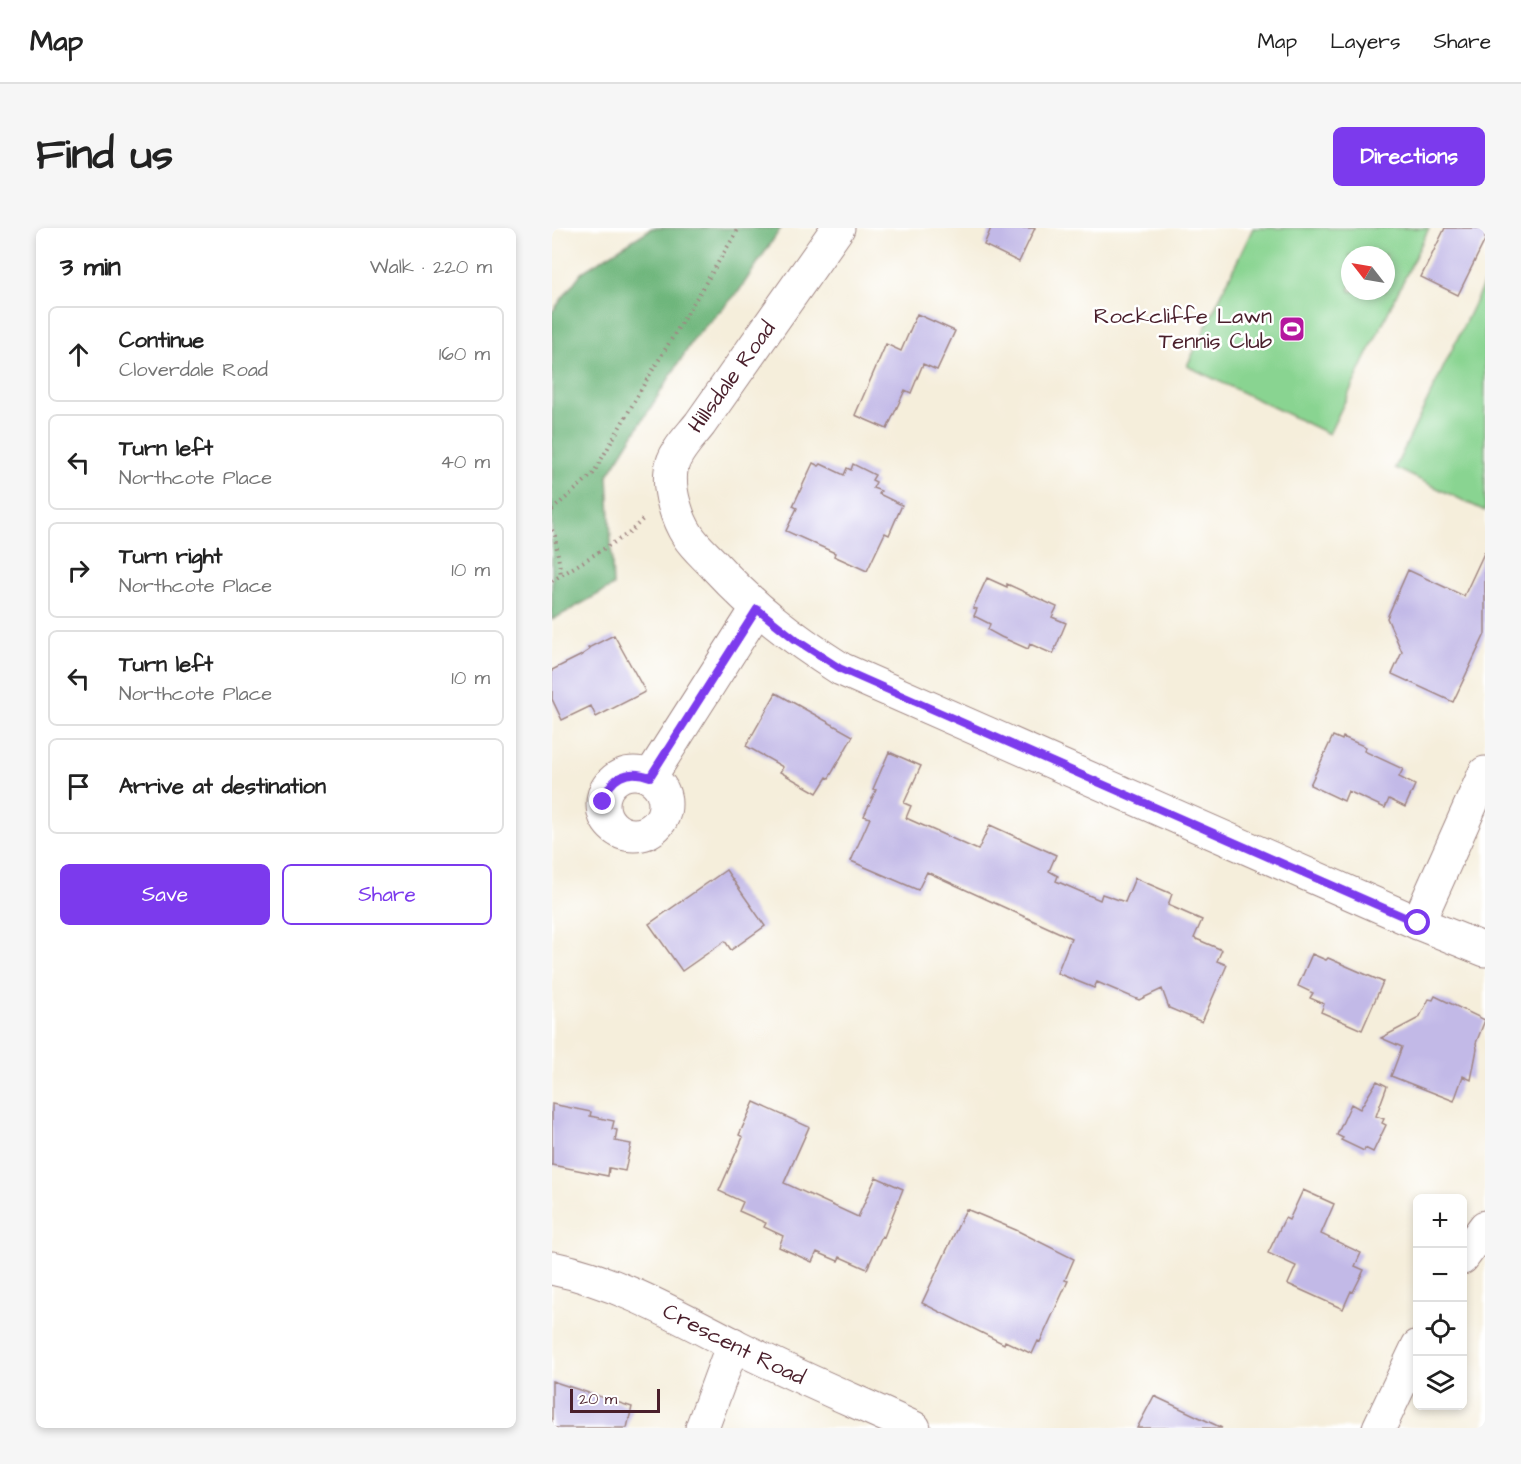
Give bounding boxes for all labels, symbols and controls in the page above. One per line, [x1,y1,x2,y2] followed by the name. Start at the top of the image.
[30,22,83,61] text: Map
[1257,27,1297,56] text: Map
[1330,27,1400,56] text: Layers
[1433,27,1491,56] text: Share
[36,127,173,185] text: Find us
[1333,127,1485,186] button: Directions
[1341,246,1395,300] north arrow
[60,249,121,285] text: 3 min
[370,253,492,281] text: Walk · 220 m
[1094,301,1272,357] place label: Rockcliffe Lawn Tennis Club
[1277,314,1307,344] sports icon: Rockcliffe Lawn Tennis Club
[681,315,783,439] street label: Hillsdale Road
[119,325,204,356] text: Continue
[62,338,95,371] icon: ahead
[439,340,490,368] text: 160 m
[119,356,268,384] text: Cloverdale Road
[119,433,213,464] text: Turn left
[62,446,95,479] icon: left
[440,448,490,476] text: 40 m
[119,464,272,492] text: Northcote Place
[119,541,222,572] text: Turn right
[62,554,95,587] icon: right
[451,556,490,584] text: 10 m
[119,572,272,600] text: Northcote Place
[119,649,213,680] text: Turn left
[62,662,95,695] icon: left
[451,664,490,692] text: 10 m
[119,680,272,708] text: Northcote Place
[62,770,95,803] icon: arrive
[119,771,326,802] text: Arrive at destination
[589,788,615,814] route end
[60,864,270,925] button: Save
[282,864,492,925] button: Share
[1404,909,1430,935] route start
[1413,1194,1467,1410] map controls
[1413,1194,1467,1248] button: +
[1413,1248,1467,1302] button: −
[658,1295,810,1393] street label: Crescent Road
[1413,1302,1467,1356] button: locate
[1413,1356,1467,1410] button: layers
[570,1386,660,1414] scale bar
[579,1388,617,1410] text: 20 m

